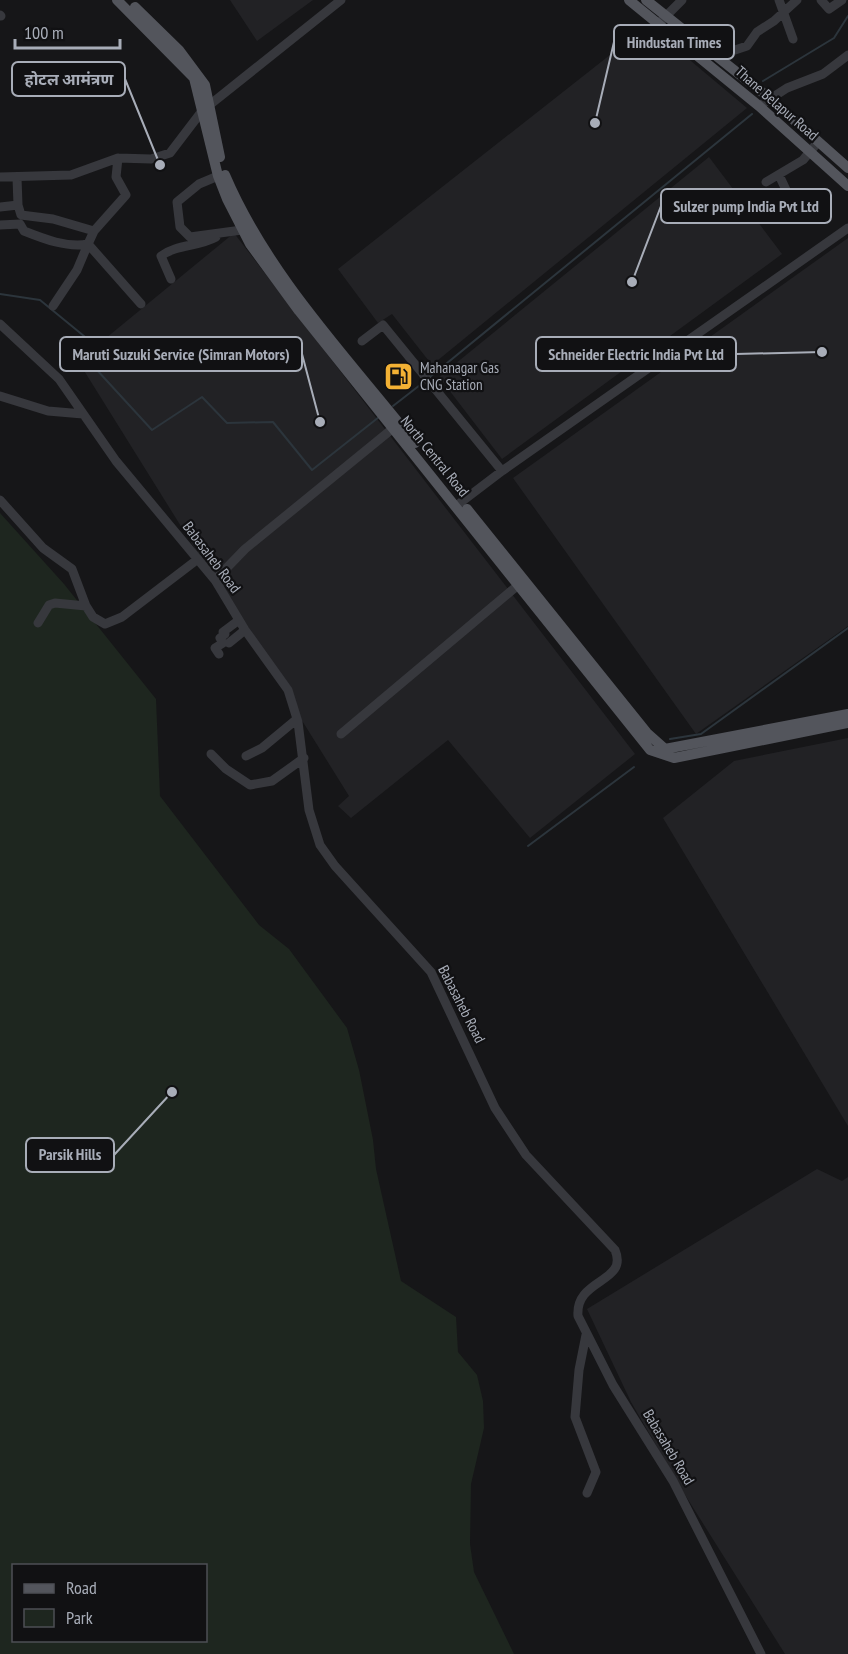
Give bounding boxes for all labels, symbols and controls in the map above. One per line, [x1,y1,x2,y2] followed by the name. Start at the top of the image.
[15,12,120,50] scale bar
[24,21,64,44] text: 100 m
[614,25,734,59] callout: Hindustan Times
[627,32,722,52] text: Hindustan Times
[12,62,125,96] callout: होटल आमंत्रण
[732,62,822,144] street label: Thane Belapur Road
[25,69,115,89] text: होटल आमंत्रण
[661,189,831,223] callout: Sulzer pump India Pvt Ltd
[673,196,819,216] text: Sulzer pump India Pvt Ltd
[60,337,302,371] callout: Maruti Suzuki Service (Simran Motors)
[536,337,736,371] callout: Schneider Electric India Pvt Ltd
[72,344,290,364] text: Maruti Suzuki Service (Simran Motors)
[548,344,724,364] text: Schneider Electric India Pvt Ltd
[420,358,499,394] place label: Mahanagar Gas CNG Station
[383,360,415,392] fuel station icon: Mahanagar Gas CNG Station
[397,412,473,500] street label: North Central Road
[179,517,245,597] street label: Babasaheb Road
[434,962,490,1046] street label: Babasaheb Road
[26,1138,114,1172] callout: Parsik Hills
[39,1144,102,1164] text: Parsik Hills
[639,1406,699,1488] street label: Babasaheb Road
[12,1564,207,1642] legend
[66,1576,97,1599] text: Road
[66,1606,93,1629] text: Park

